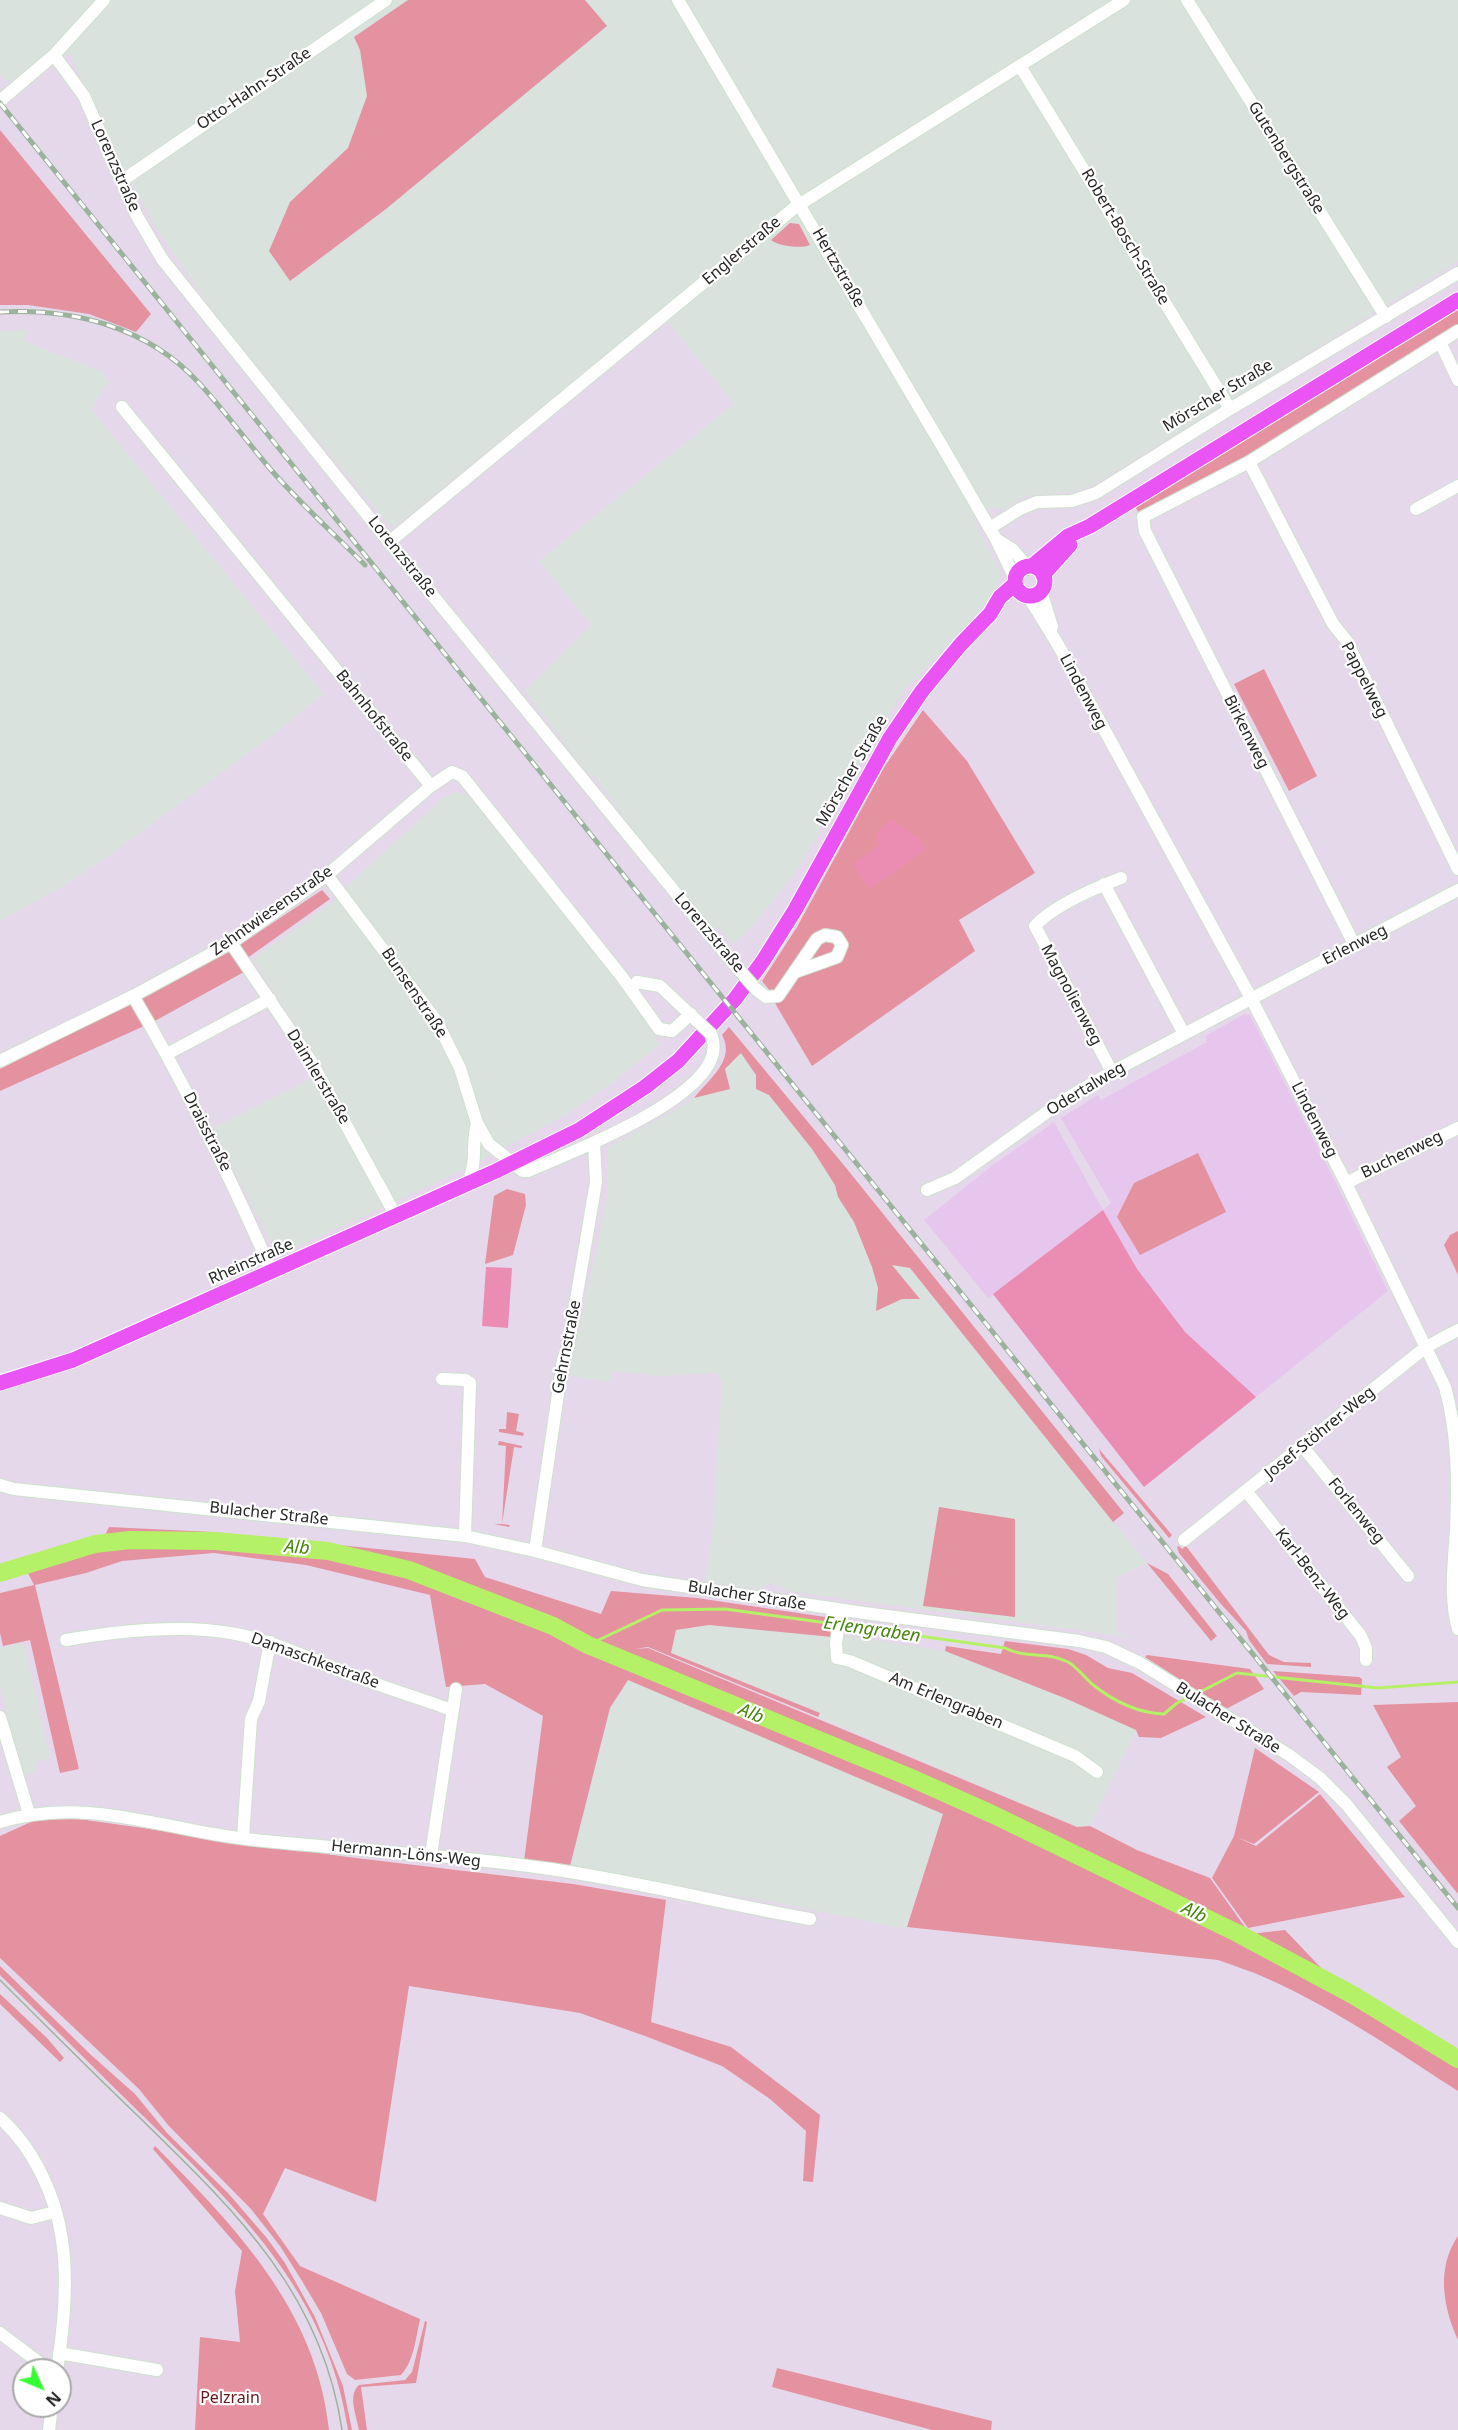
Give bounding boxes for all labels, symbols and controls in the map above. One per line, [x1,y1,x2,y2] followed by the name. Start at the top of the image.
[193,44,315,134] street label: Otto-Hahn-Straße
[1244,98,1328,218] street label: Gutenbergstraße
[86,117,144,215] street label: Lorenzstraße
[1077,165,1173,309] street label: Robert-Bosch-Straße
[699,213,785,289] street label: Englerstraße
[808,225,868,311] street label: Hertzstraße
[1160,356,1276,436] street label: Mörscher Straße
[364,513,440,601] street label: Lorenzstraße
[1337,639,1391,721] street label: Pappelweg
[1055,651,1111,733] street label: Lindenweg
[331,666,417,766] street label: Bahnhofstraße
[1219,692,1273,772] street label: Birkenweg
[812,712,892,830] street label: Mörscher Straße
[208,862,336,960] street label: Zehntwiesenstraße
[670,889,748,977] street label: Lorenzstraße
[1319,921,1391,969] street label: Erlenweg
[1036,941,1106,1049] street label: Magnolienweg
[377,944,451,1042] street label: Bunsenstraße
[282,1026,354,1128] street label: Daimlerstraße
[1043,1058,1129,1120] street label: Odertalweg
[1287,1079,1341,1161] street label: Lindenweg
[179,1089,235,1175] street label: Draisstraße
[1358,1127,1446,1183] street label: Buchenweg
[206,1235,296,1289] street label: Rheinstraße
[549,1299,585,1395] street label: Gehrnstraße
[1261,1383,1379,1483] street label: Josef-Stöhrer-Weg
[1324,1474,1388,1548] street label: Forlenweg
[208,1498,330,1530] street label: Bulacher Straße
[1271,1525,1353,1623] street label: Karl-Benz-Weg
[284,1536,310,1560] water label: Alb
[686,1577,808,1615] street label: Bulacher Straße
[822,1613,922,1647] water label: Erlengraben
[248,1629,382,1693] street label: Damaschkestraße
[886,1668,1006,1734] street label: Am Erlengraben
[1172,1678,1284,1758] street label: Bulacher Straße
[735,1699,767,1729] water label: Alb
[330,1837,482,1871] street label: Hermann-Löns-Weg
[1178,1898,1210,1928] water label: Alb
[12,2358,72,2418] north arrow
[41,2387,66,2411] text: N
[200,2388,260,2408] park label: Pelzrain

